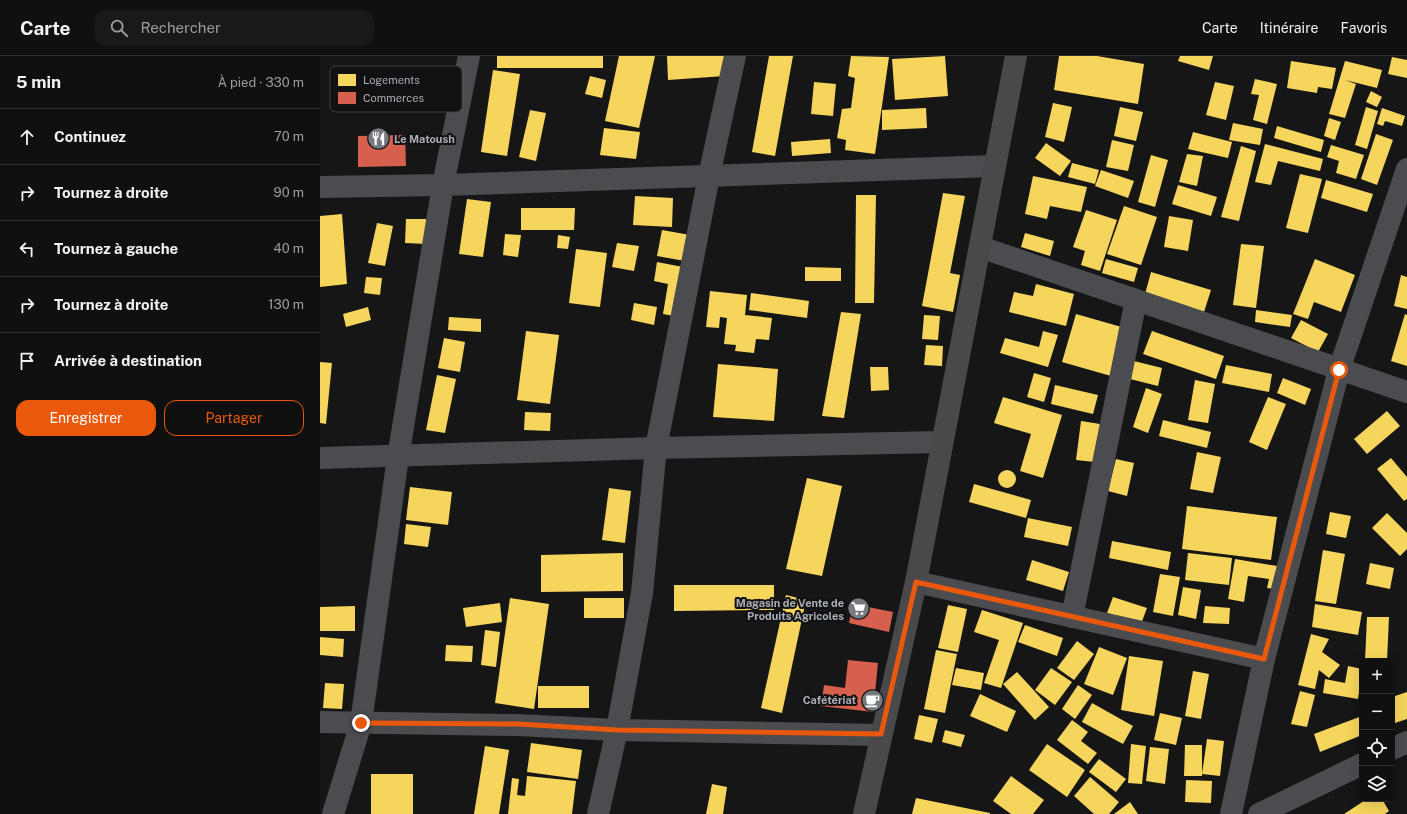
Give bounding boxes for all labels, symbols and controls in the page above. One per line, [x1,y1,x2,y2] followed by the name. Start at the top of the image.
[94,10,374,46] search box
[20,17,70,39] text: Carte
[108,17,130,39] icon: search
[140,19,221,36] text: Rechercher
[1202,20,1238,36] text: Carte
[1260,20,1318,36] text: Itinéraire
[1340,20,1387,36] text: Favoris
[330,66,462,112] legend
[16,72,61,92] text: 5 min
[363,74,420,86] text: Logements
[218,75,304,90] text: À pied · 330 m
[363,92,424,104] text: Commerces
[16,126,38,148] icon: ahead
[366,126,392,152] restaurant icon: Le Matoush
[54,128,126,145] text: Continuez
[274,129,304,144] text: 70 m
[394,133,455,145] place label: Le Matoush
[16,182,38,204] icon: right
[54,184,168,201] text: Tournez à droite
[274,185,304,200] text: 90 m
[16,238,38,260] icon: left
[54,240,178,257] text: Tournez à gauche
[273,241,304,256] text: 40 m
[16,294,38,316] icon: right
[54,296,168,313] text: Tournez à droite
[268,297,304,312] text: 130 m
[16,350,38,372] icon: arrive
[54,352,202,369] text: Arrivée à destination
[1330,361,1348,379] route start
[16,400,156,436] button: Enregistrer
[164,400,304,436] button: Partager
[846,596,872,622] supermarket icon: Magasin de Vente de Produits Agricoles
[736,597,844,622] place label: Magasin de Vente de Produits Agricoles
[1359,658,1395,802] map controls
[1359,658,1395,694] button: +
[859,687,885,713] cafe icon: Cafétériat
[803,694,856,706] place label: Cafétériat
[1359,694,1395,730] button: −
[352,714,370,732] route end
[1359,730,1395,766] button: locate
[1359,766,1395,802] button: layers

